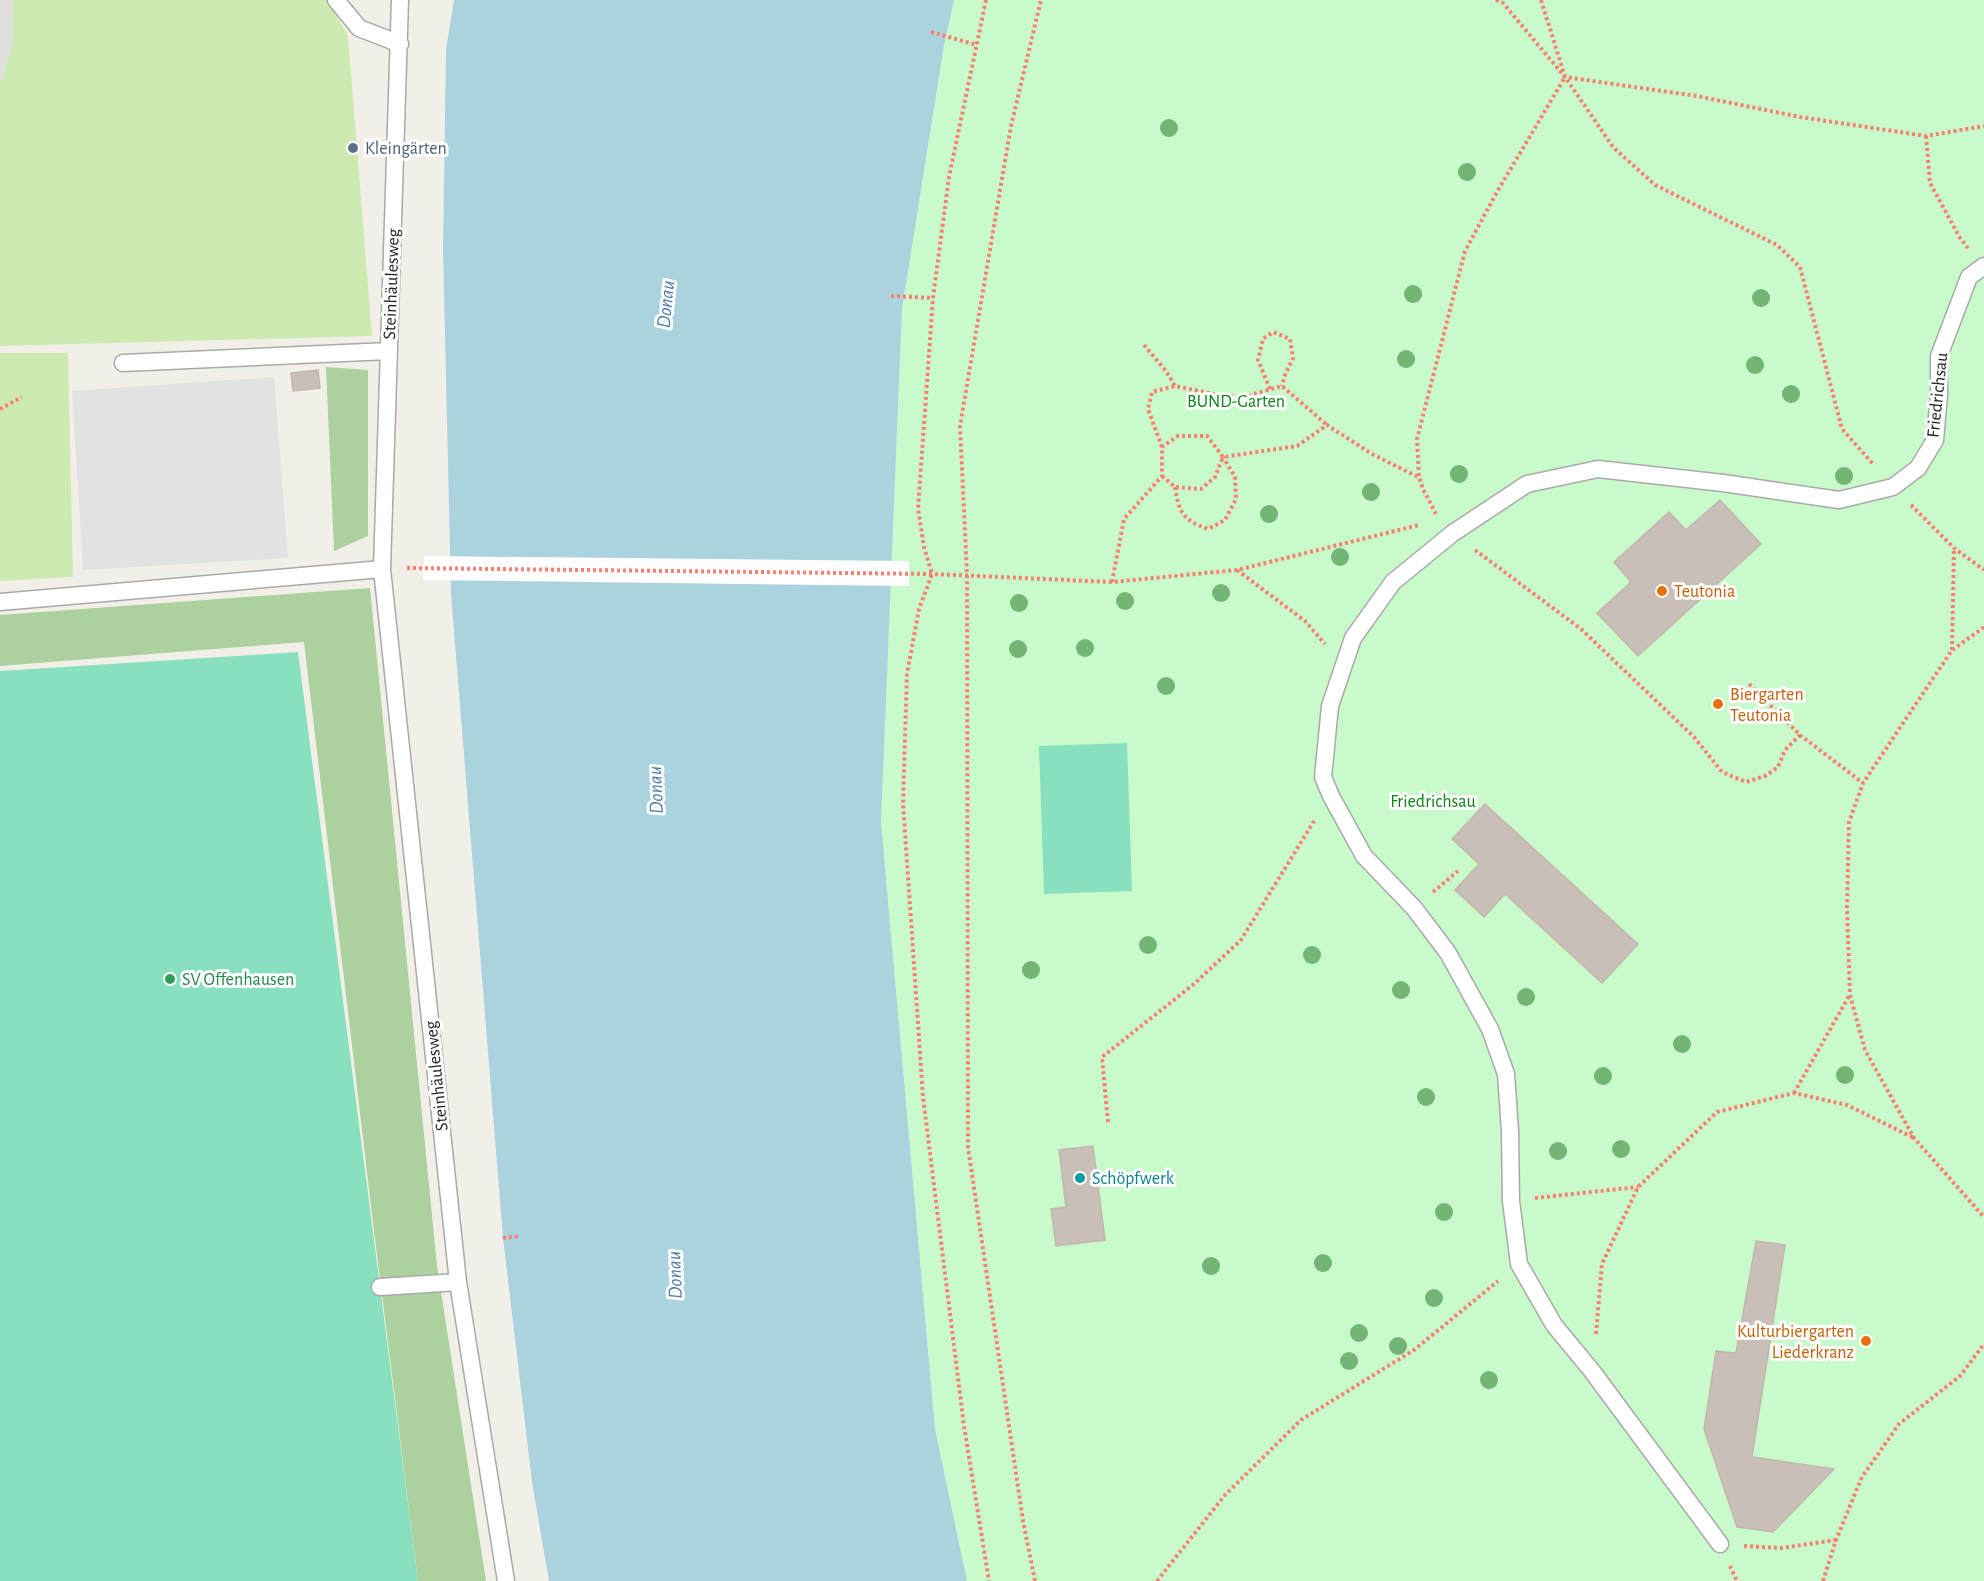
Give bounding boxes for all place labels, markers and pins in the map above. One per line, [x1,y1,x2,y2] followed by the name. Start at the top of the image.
[365,140,447,158] place label: Kleingärten
[346,141,360,155] marker: Kleingärten
[1674,583,1735,601] place label: Teutonia
[1655,584,1669,598] marker: Teutonia
[1730,686,1804,725] place label: Biergarten Teutonia
[1711,697,1725,711] marker: Biergarten Teutonia
[182,971,294,989] place label: SV Offenhausen
[163,972,177,986] marker: SV Offenhausen
[1092,1170,1175,1188] place label: Schöpfwerk
[1073,1171,1087,1185] marker: Schöpfwerk
[1737,1323,1854,1362] place label: Kulturbiergarten Liederkranz
[1859,1334,1873,1348] marker: Kulturbiergarten Liederkranz

